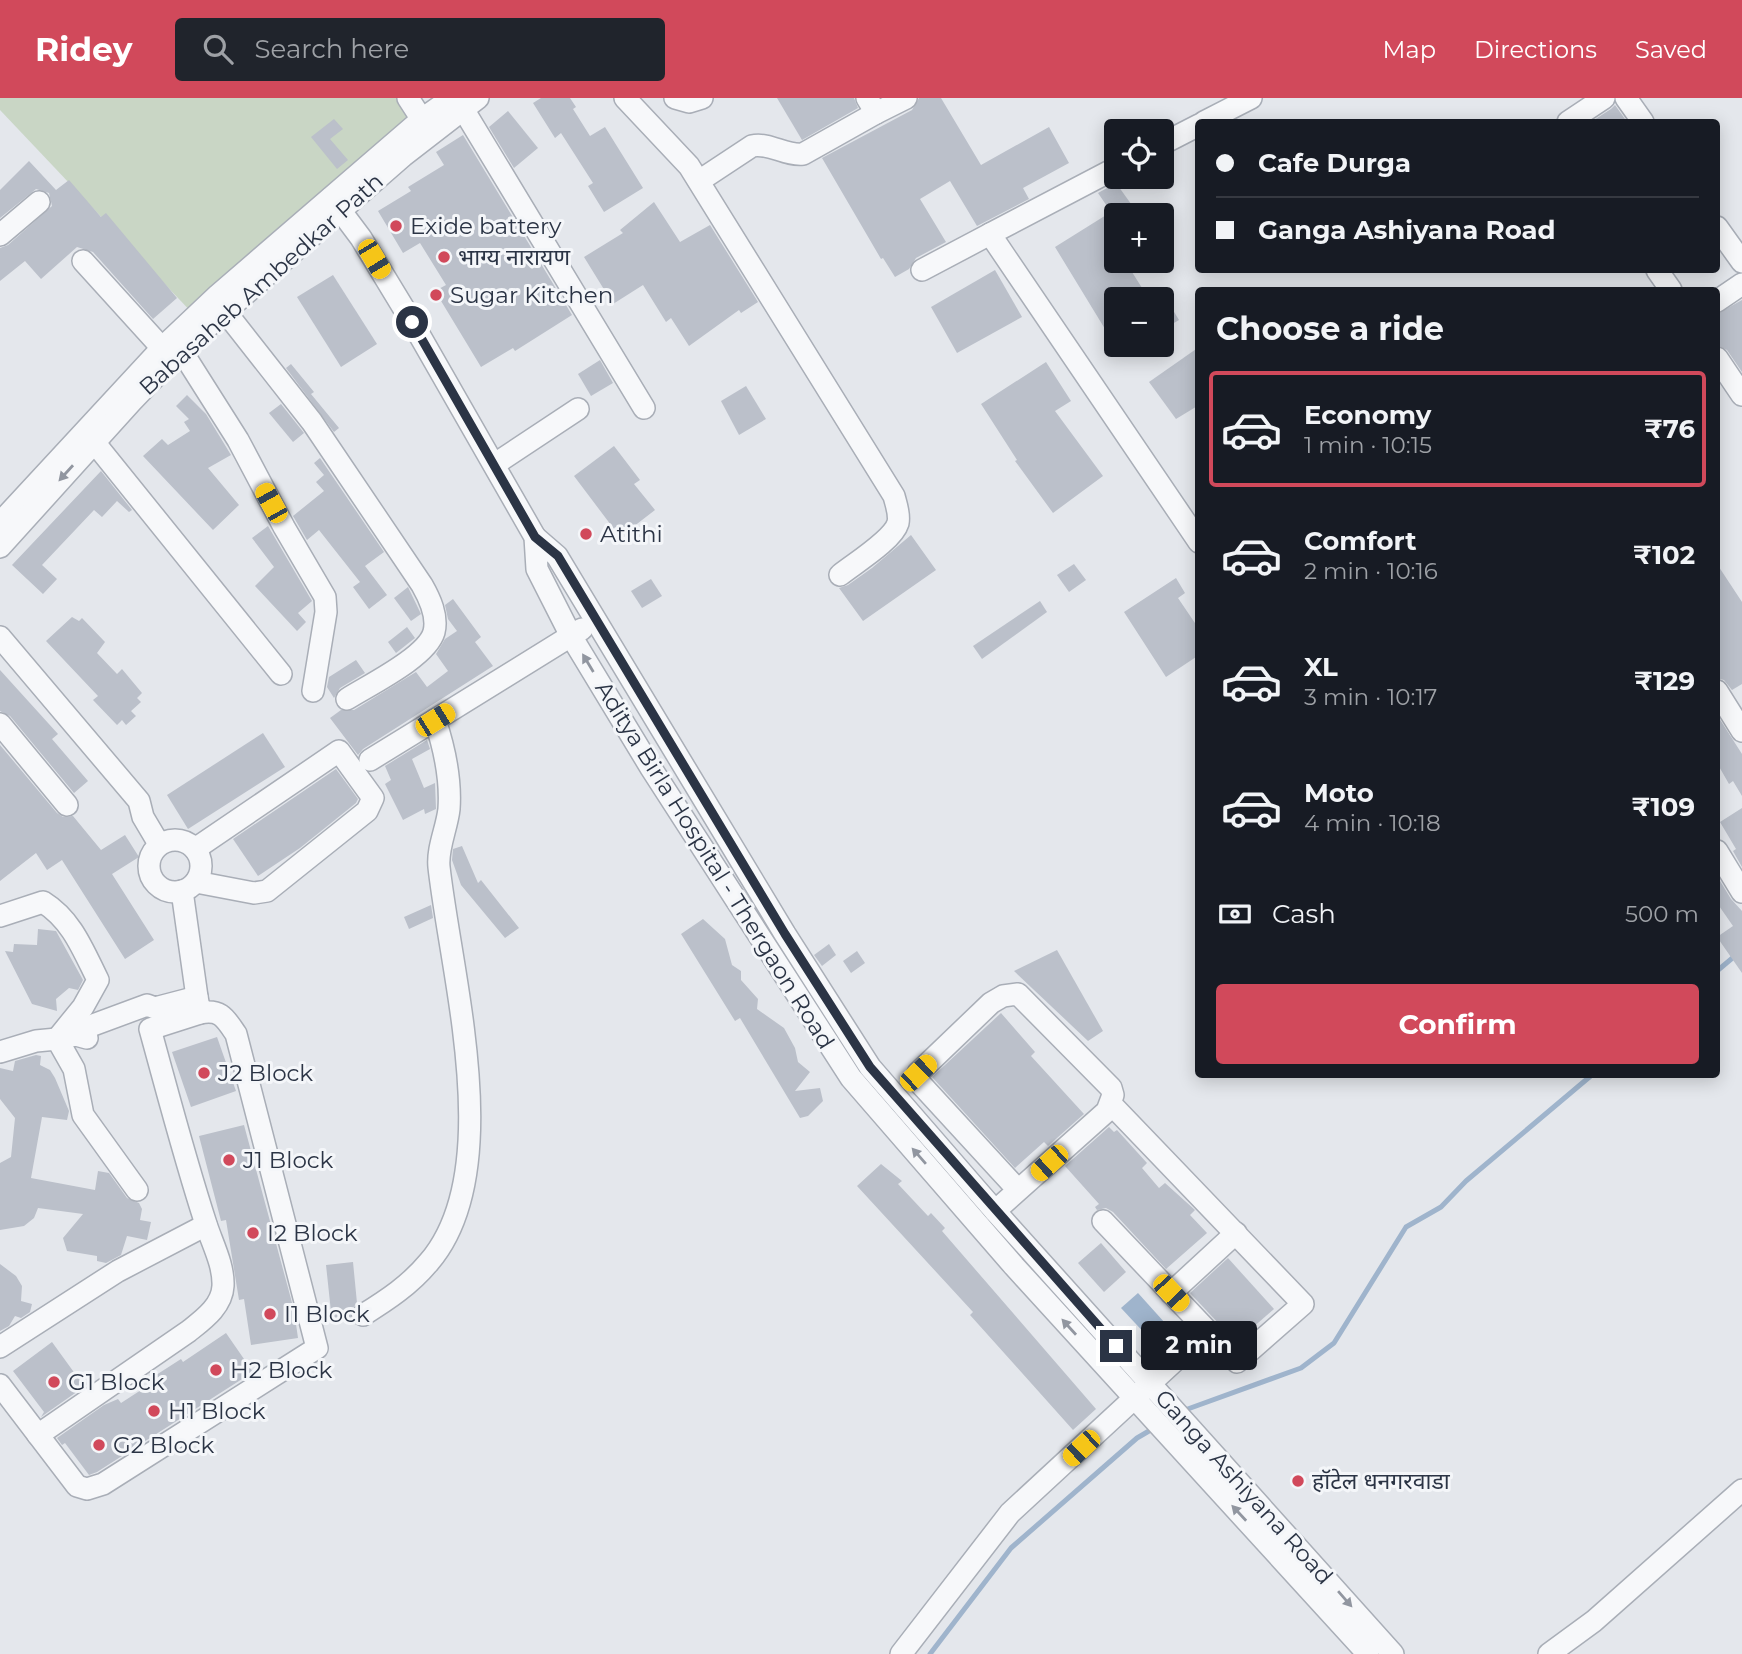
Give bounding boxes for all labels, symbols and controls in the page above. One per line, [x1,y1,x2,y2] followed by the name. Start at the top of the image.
[175,18,665,81] search box
[35,29,133,69] text: Ridey
[199,30,237,68] icon: search
[255,33,409,65] text: Search here
[1383,35,1436,64] text: Map
[1474,35,1597,64] text: Directions
[1635,35,1707,64] text: Saved
[1104,119,1174,357] map controls
[1104,119,1174,189] button: locate
[1258,147,1411,179] text: Cafe Durga
[133,167,389,401] street label: Babasaheb Ambedkar Path
[1104,203,1174,273] button: +
[410,212,562,240] place label: Exide battery
[1258,214,1556,246] text: Ganga Ashiyana Road
[388,218,404,234] marker: Exide battery
[355,236,394,282] car
[458,243,570,271] place label: भाग्य नारायण
[436,249,452,265] marker: भाग्य नारायण
[450,281,613,309] place label: Sugar Kitchen
[428,287,444,303] marker: Sugar Kitchen
[1104,287,1174,357] button: −
[396,306,428,338] route start
[1216,309,1444,348] text: Choose a ride
[1220,398,1283,461] icon: car
[1304,399,1431,431] text: Economy
[1644,413,1695,445] text: ₹76
[1304,431,1432,459] text: 1 min · 10:15
[59,464,75,481] one-way arrow
[252,480,291,526] car
[600,520,663,548] place label: Atithi
[1220,524,1283,587] icon: car
[1304,525,1416,557] text: Comfort
[578,526,594,542] marker: Atithi
[1633,539,1695,571] text: ₹102
[1304,557,1438,585] text: 2 min · 10:16
[1220,650,1283,713] icon: car
[1304,651,1338,683] text: XL
[581,654,594,673] one-way arrow
[1634,665,1695,697] text: ₹129
[589,676,841,1054] street label: Aditya Birla Hospital - Thergaon Road
[1304,683,1437,711] text: 3 min · 10:17
[412,700,459,740] car
[1220,776,1283,839] icon: car
[1304,777,1374,809] text: Moto
[1632,791,1695,823] text: ₹109
[1304,809,1441,837] text: 4 min · 10:18
[1216,895,1254,933] icon: cash
[1272,898,1336,930] text: Cash
[1625,900,1699,928] text: 500 m
[1216,984,1699,1064] button: Confirm
[896,1051,941,1095] car
[217,1059,313,1087] place label: J2 Block
[196,1065,212,1081] marker: J2 Block
[1027,1141,1072,1185] car
[242,1146,334,1174] place label: J1 Block
[912,1148,927,1165] one-way arrow
[221,1152,237,1168] marker: J1 Block
[267,1219,358,1247] place label: I2 Block
[245,1225,261,1241] marker: I2 Block
[1149,1270,1194,1316] car
[284,1300,370,1328] place label: I1 Block
[262,1306,278,1322] marker: I1 Block
[1061,1318,1077,1336] one-way arrow
[1140,1322,1256,1370] callout: 2 min
[1100,1330,1132,1362] route end
[1165,1331,1233,1359] text: 2 min
[230,1356,333,1384] place label: H2 Block
[208,1362,224,1378] marker: H2 Block
[68,1368,165,1396] place label: G1 Block
[46,1374,62,1390] marker: G1 Block
[1149,1384,1339,1590] street label: Ganga Ashiyana Road
[168,1397,266,1425] place label: H1 Block
[146,1403,162,1419] marker: H1 Block
[1059,1426,1104,1470] car
[113,1431,215,1459] place label: G2 Block
[91,1437,107,1453] marker: G2 Block
[1312,1467,1451,1495] place label: हॉटेल धनगरवाडा
[1290,1473,1306,1489] marker: हॉटेल धनगरवाडा
[1231,1505,1247,1522] one-way arrow
[1337,1591,1352,1608] one-way arrow

